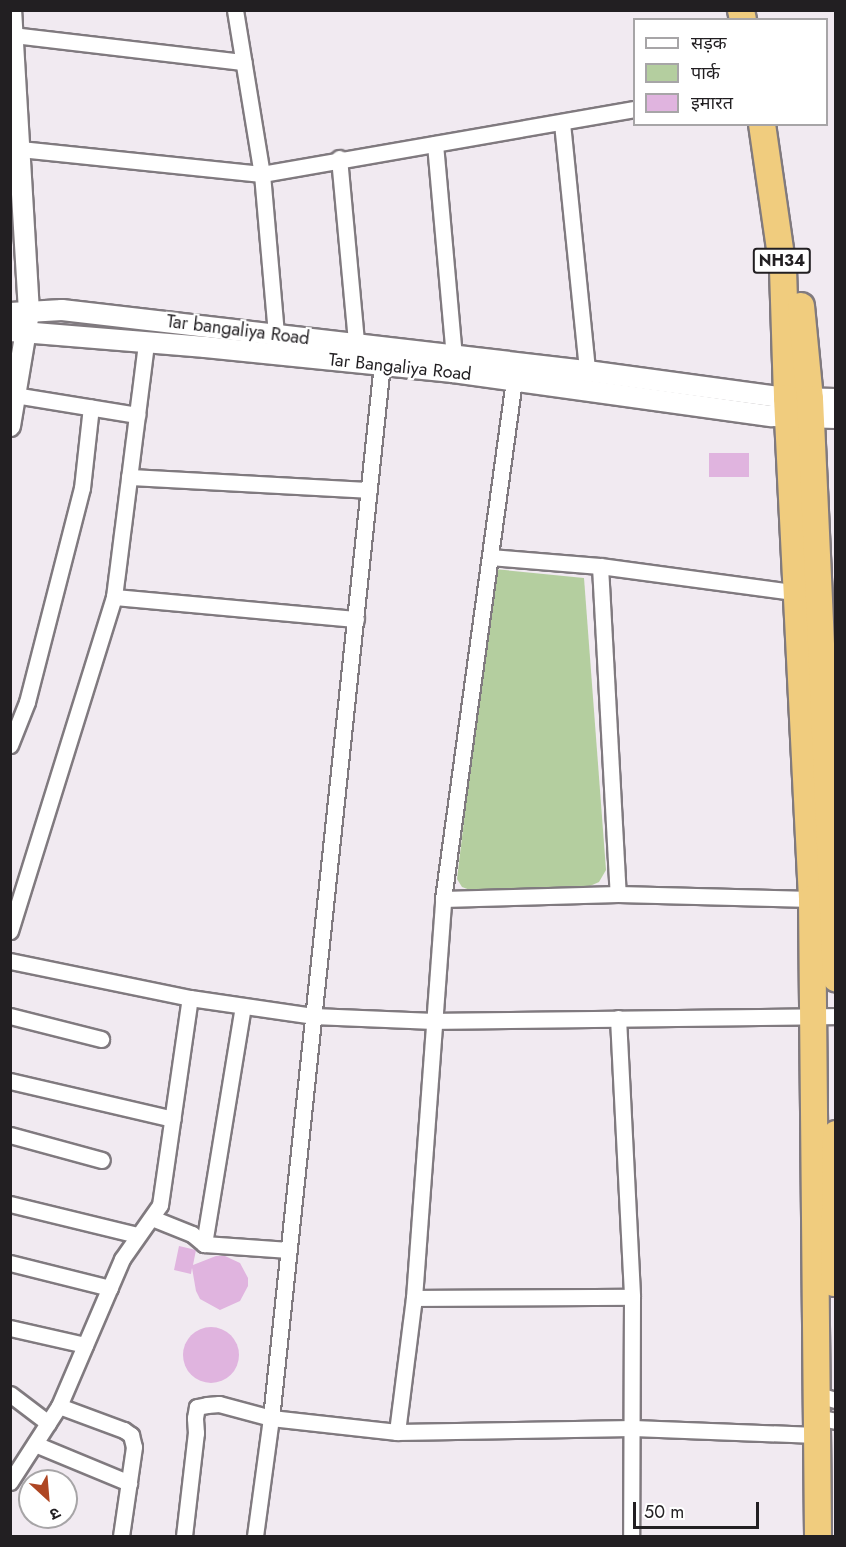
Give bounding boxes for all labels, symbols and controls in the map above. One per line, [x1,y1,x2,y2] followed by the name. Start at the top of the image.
[633,18,828,126] legend
[691,30,727,56] text: सड़क
[691,60,720,86] text: पार्क
[691,90,733,116] text: इमारत
[752,248,812,274] road number: NH34
[165,311,311,349] street label: Tar bangaliya Road
[328,349,472,385] street label: Tar Bangaliya Road
[18,1469,78,1529] north arrow
[636,1490,762,1528] scale bar
[644,1499,684,1525] text: 50 m
[46,1501,64,1526] text: उ

